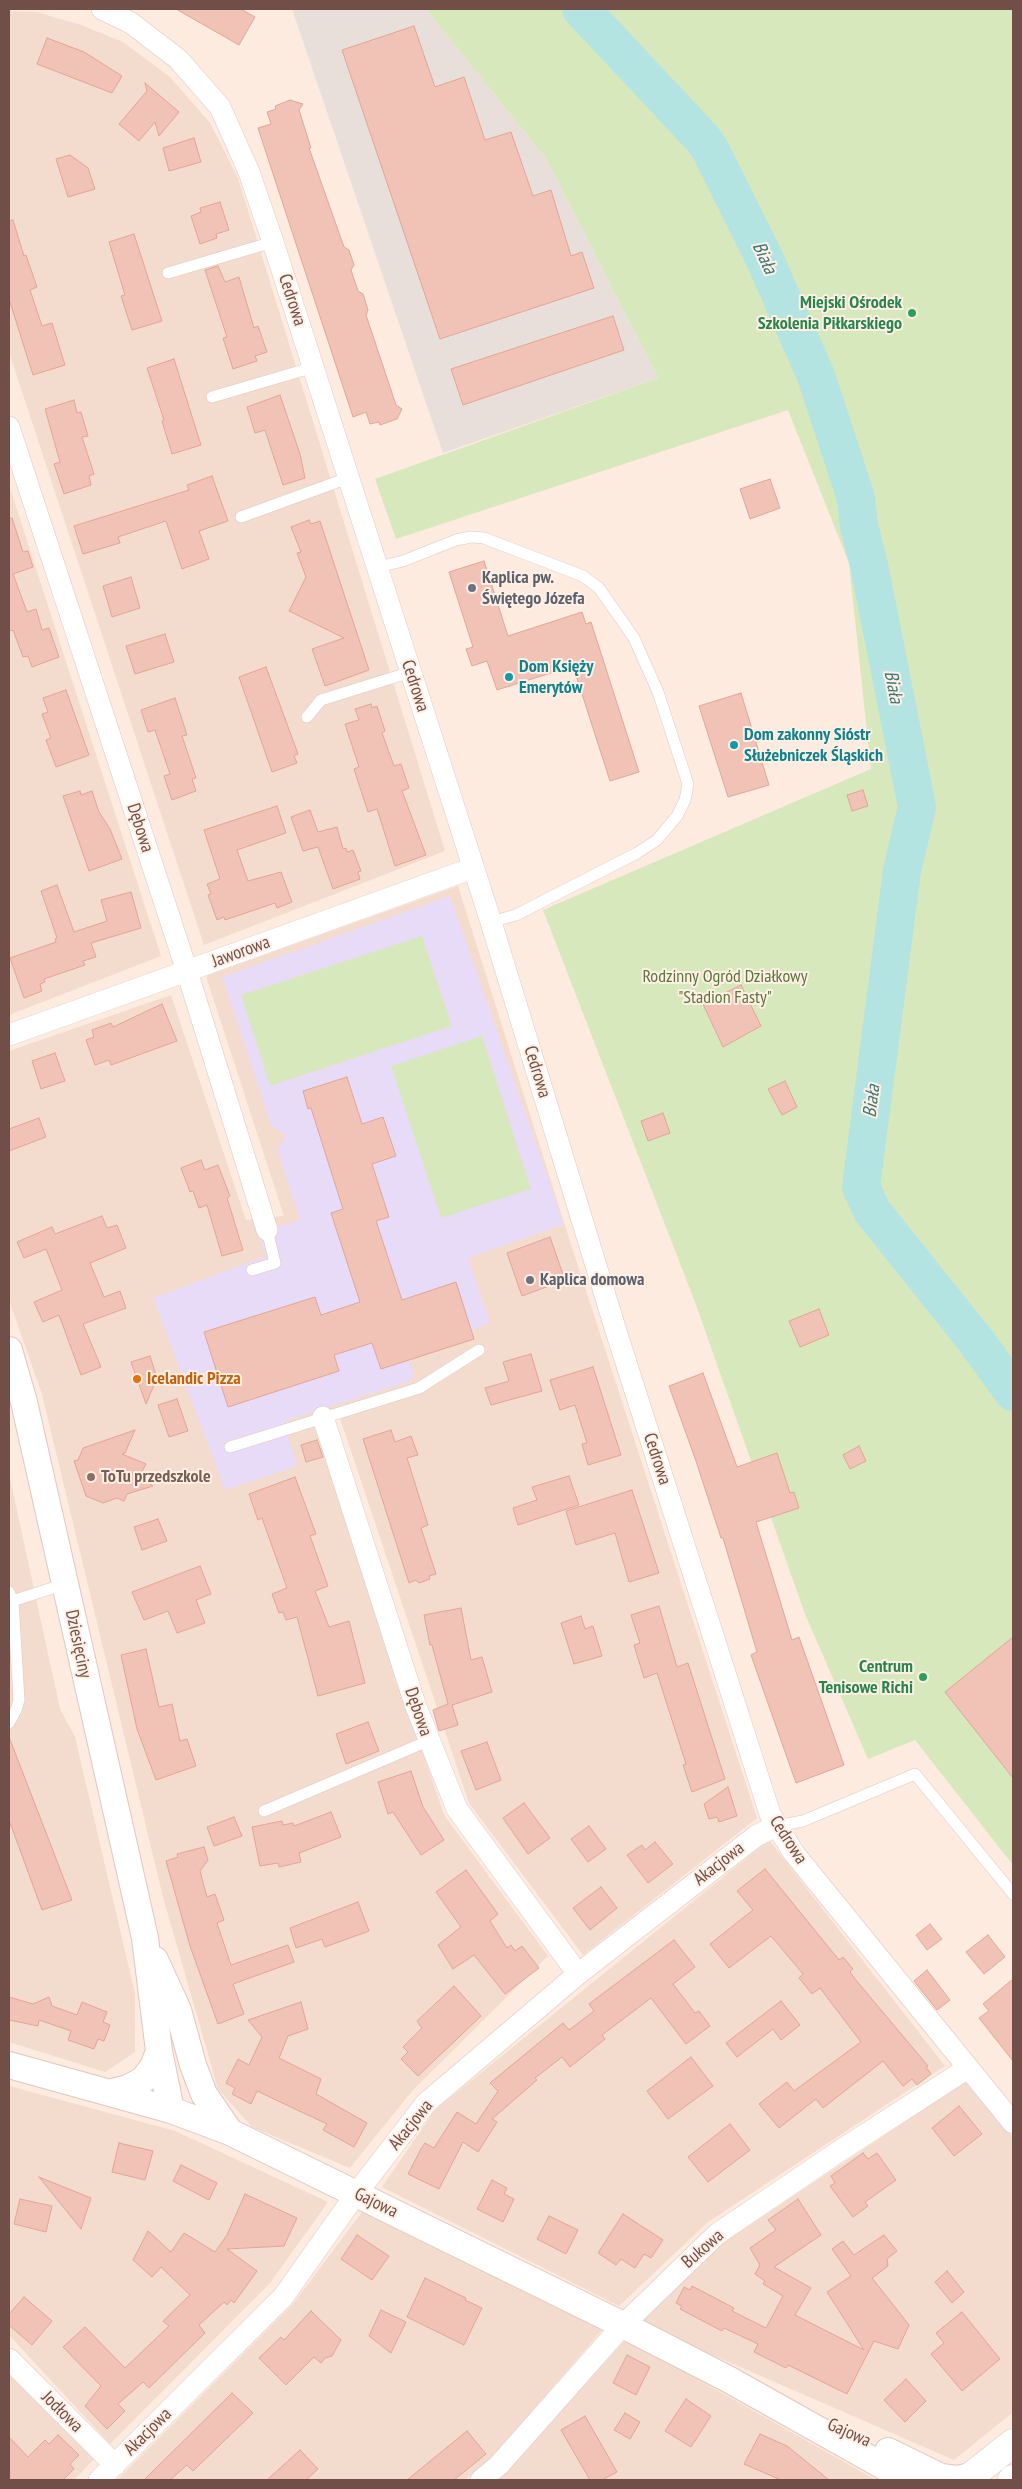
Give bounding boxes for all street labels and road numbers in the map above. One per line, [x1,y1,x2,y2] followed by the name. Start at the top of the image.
[273,271,311,329] street label: Cedrowa
[396,657,434,715] street label: Cedrowa
[122,801,158,855] street label: Dębowa
[209,932,273,972] street label: Jaworowa
[519,1043,555,1101] street label: Cedrowa
[638,1430,676,1488] street label: Cedrowa
[60,1608,96,1680] street label: Dziesięciny
[400,1685,436,1739] street label: Dębowa
[764,1812,812,1868] street label: Cedrowa
[689,1838,749,1890] street label: Akacjowa
[384,2096,438,2154] street label: Akacjowa
[351,2183,401,2223] street label: Gajowa
[678,2225,728,2273] street label: Bukowa
[37,2387,87,2437] street label: Jodłowa
[120,2404,176,2460] street label: Akacjowa
[824,2414,874,2452] street label: Gajowa

